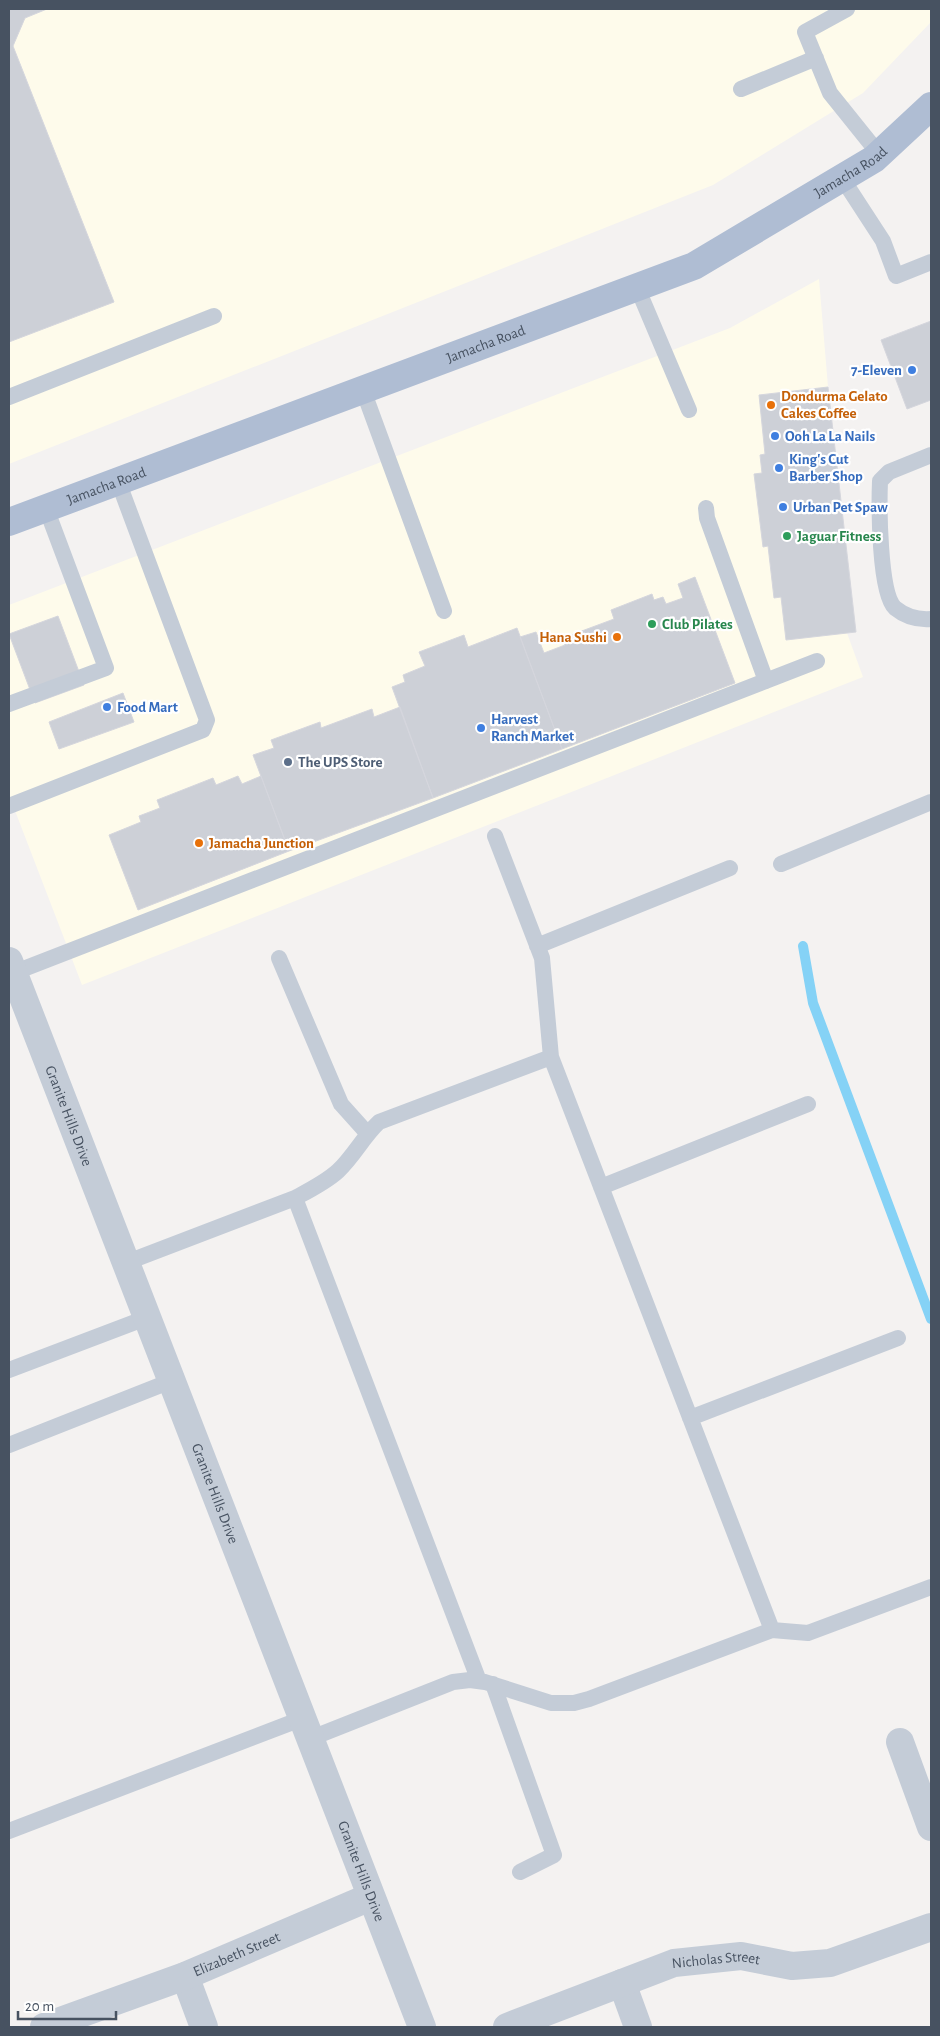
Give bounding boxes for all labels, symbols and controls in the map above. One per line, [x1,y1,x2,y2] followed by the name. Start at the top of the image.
[812,144,890,201] street label: Jamacha Road
[444,323,528,366] street label: Jamacha Road
[851,363,902,378] place label: 7-Eleven
[906,364,918,376] marker: 7-Eleven
[781,389,888,421] place label: Dondurma Gelato Cakes Coffee
[765,399,777,411] marker: Dondurma Gelato Cakes Coffee
[785,429,875,444] place label: Ooh La La Nails
[769,430,781,442] marker: Ooh La La Nails
[789,452,863,484] place label: King's Cut Barber Shop
[773,462,785,474] marker: King's Cut Barber Shop
[65,464,148,508] street label: Jamacha Road
[793,500,888,515] place label: Urban Pet Spaw
[777,501,789,513] marker: Urban Pet Spaw
[797,529,882,544] place label: Jaguar Fitness
[781,530,793,542] marker: Jaguar Fitness
[662,617,733,632] place label: Club Pilates
[646,618,658,630] marker: Club Pilates
[539,630,607,645] place label: Hana Sushi
[611,631,623,643] marker: Hana Sushi
[117,700,178,715] place label: Food Mart
[101,701,113,713] marker: Food Mart
[491,712,574,744] place label: Harvest Ranch Market
[475,722,487,734] marker: Harvest Ranch Market
[298,755,383,770] place label: The UPS Store
[282,756,294,768] marker: The UPS Store
[209,836,314,851] place label: Jamacha Junction
[193,837,205,849] marker: Jamacha Junction
[42,1064,95,1168] street label: Granite Hills Drive
[189,1441,241,1546] street label: Granite Hills Drive
[335,1819,387,1924] street label: Granite Hills Drive
[191,1929,283,1980] street label: Elizabeth Street
[671,1949,761,1971] street label: Nicholas Street
[18,1988,115,2020] scale bar
[25,1999,54,2014] text: 20 m

